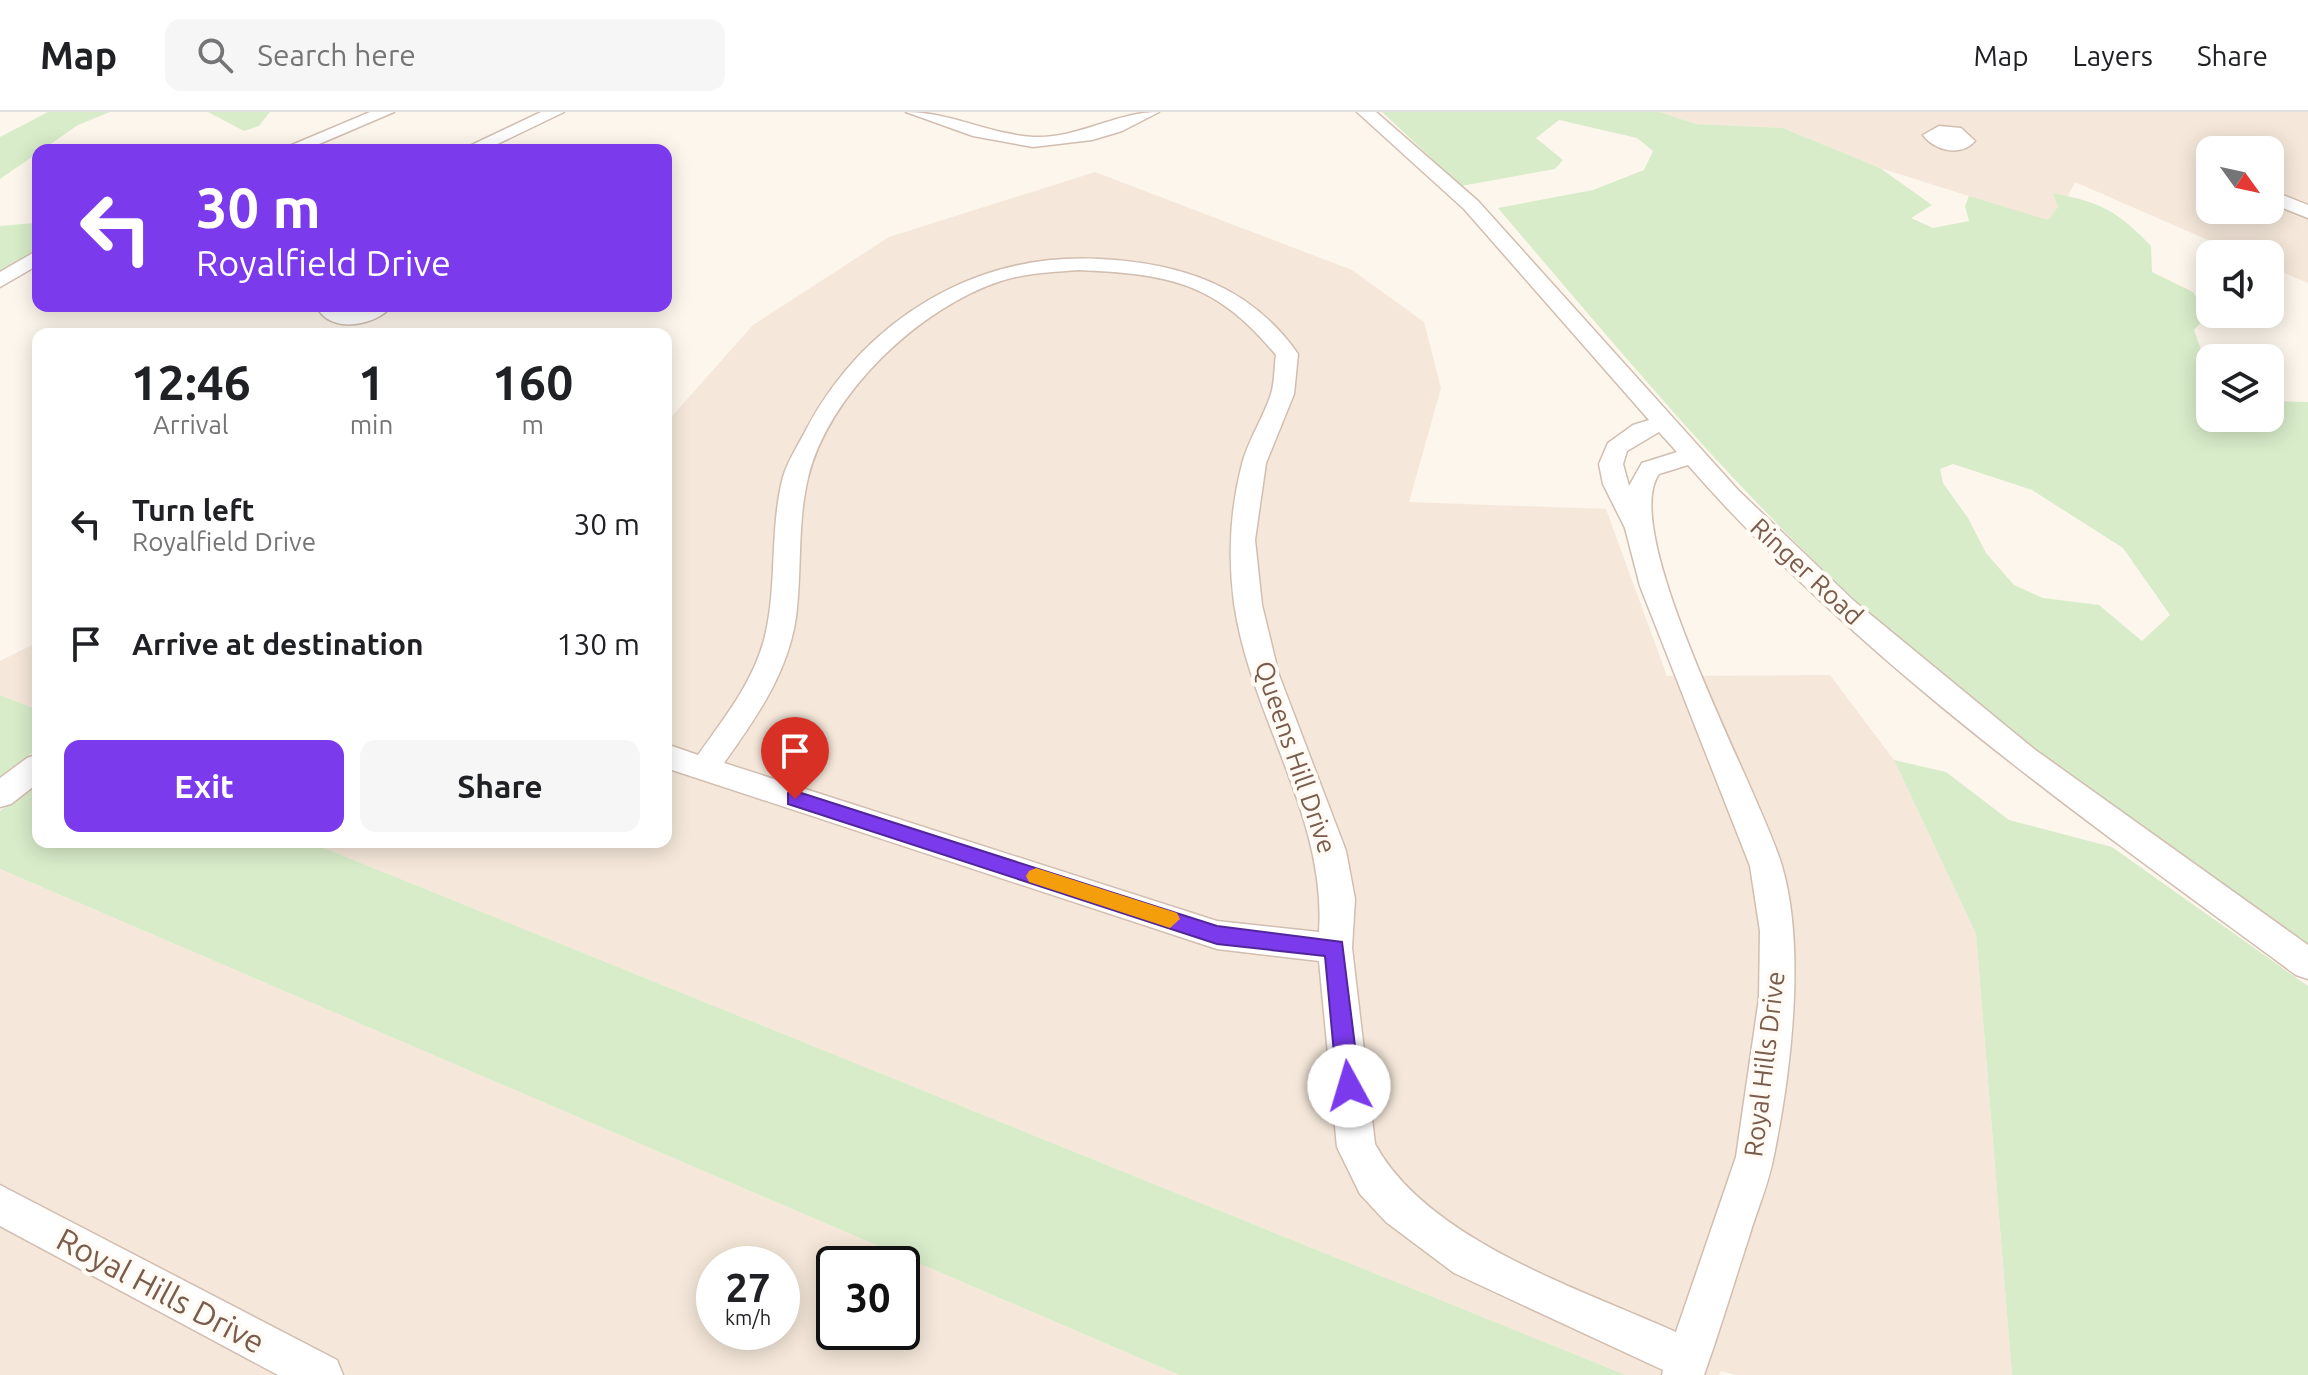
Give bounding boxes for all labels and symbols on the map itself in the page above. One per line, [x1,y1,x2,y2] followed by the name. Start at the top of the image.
[2196,136,2284,224] north arrow
[1745,512,1869,630] street label: Ringer Road
[1250,657,1342,857] street label: Queens Hill Drive
[761,717,829,799] pin
[1738,970,1790,1158] street label: Royal Hills Drive
[1307,1044,1391,1128] position arrow
[51,1220,271,1360] street label: Royal Hills Drive
[816,1246,920,1350] speed limit sign: 30

